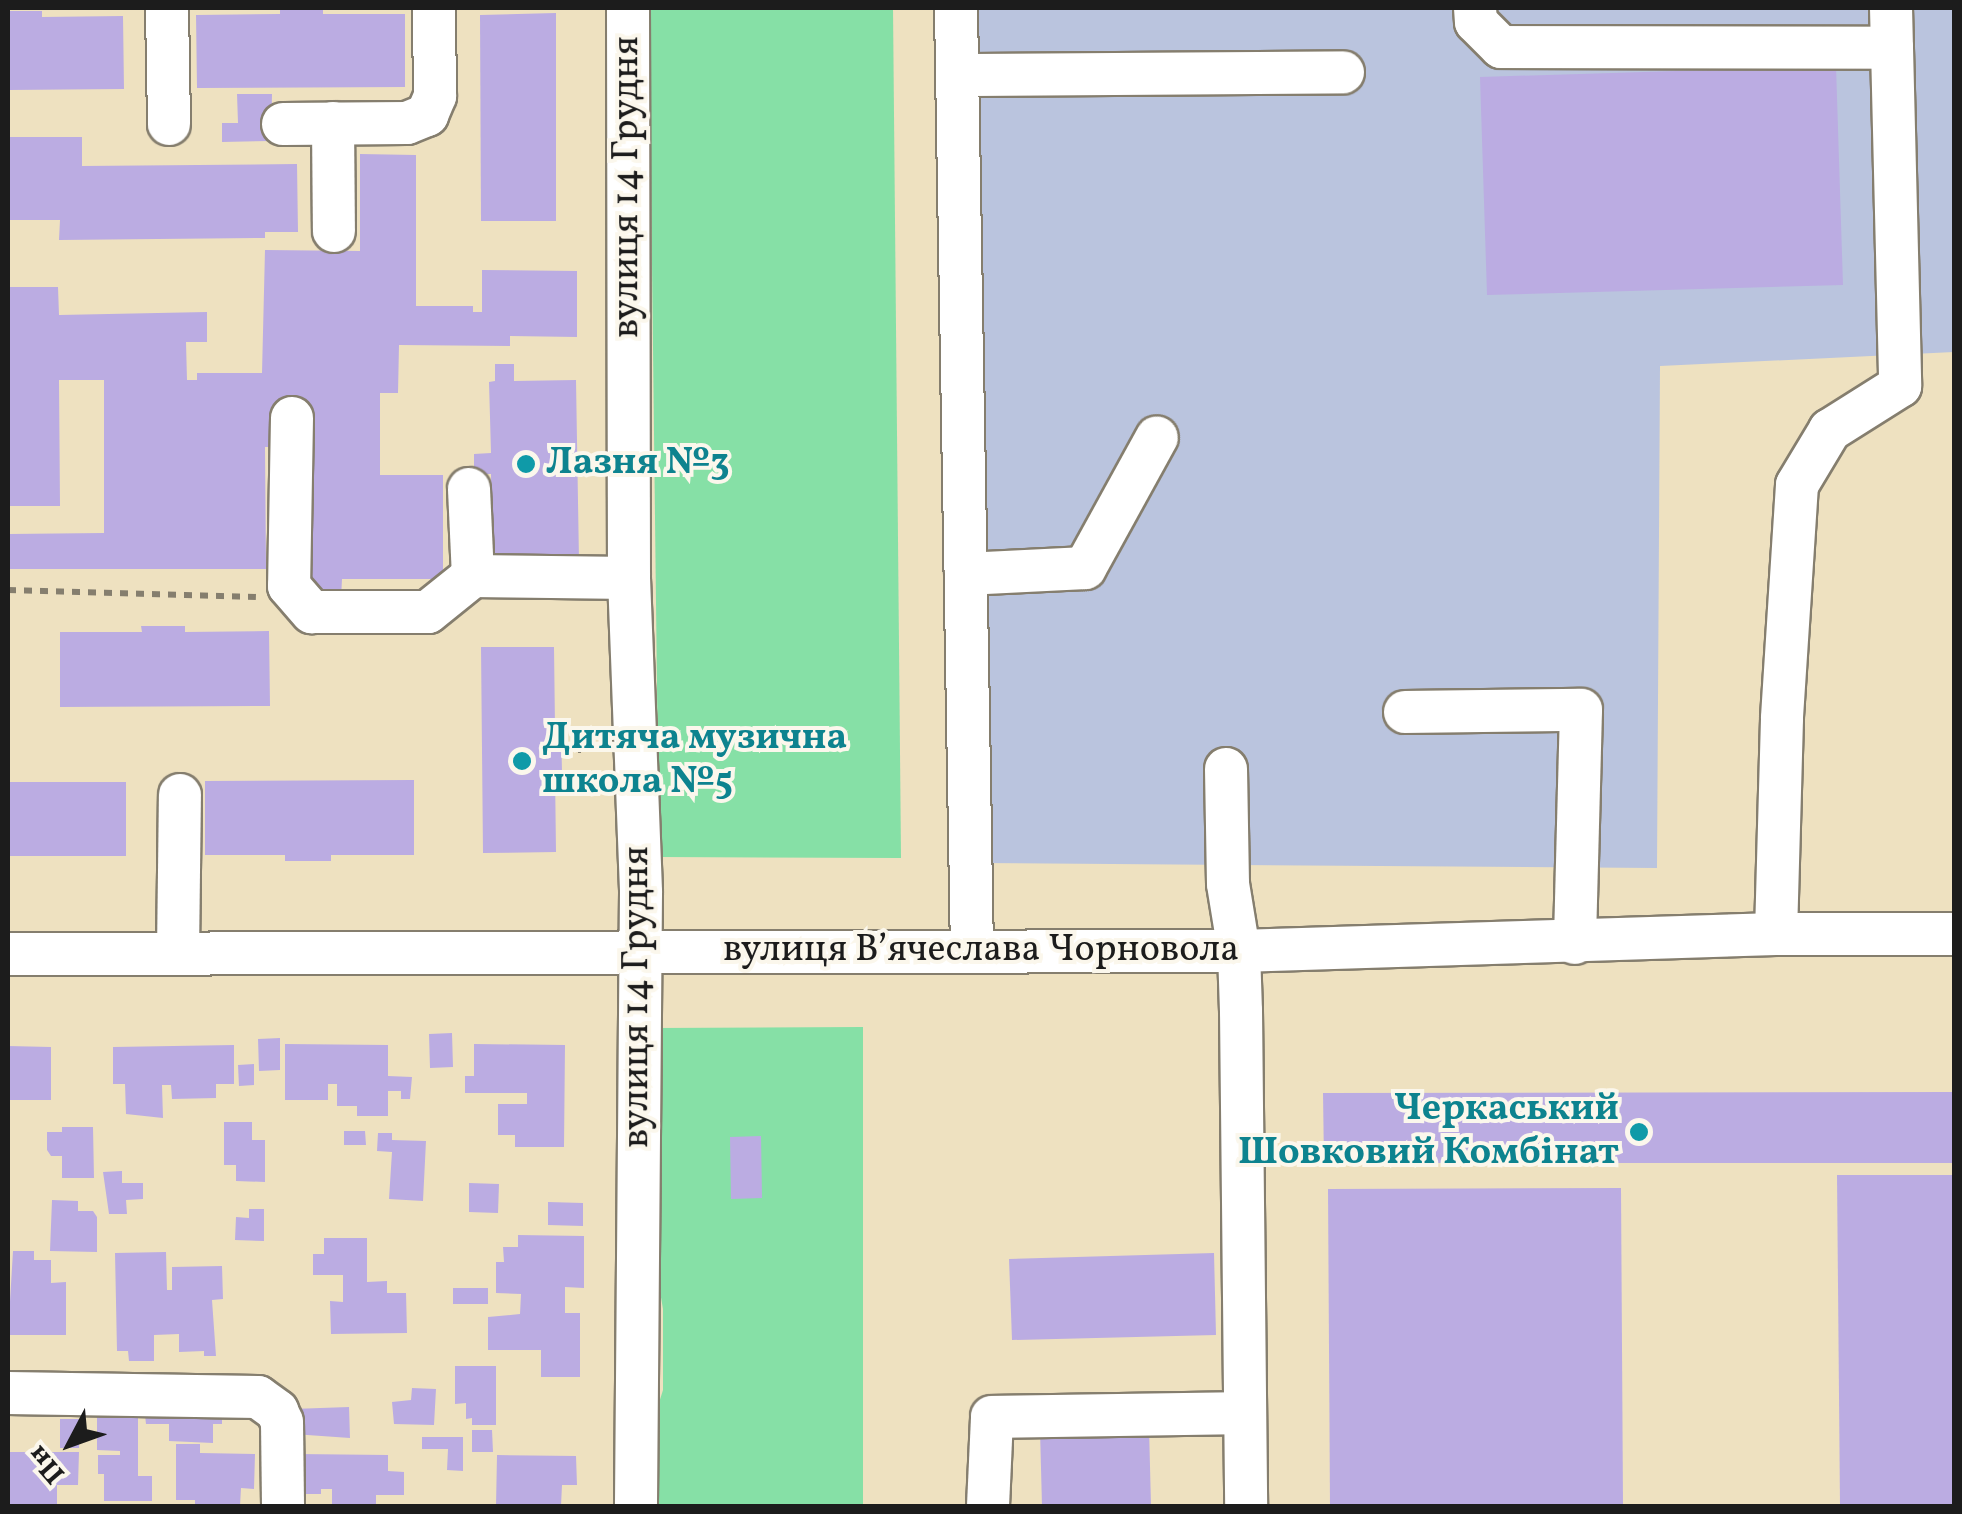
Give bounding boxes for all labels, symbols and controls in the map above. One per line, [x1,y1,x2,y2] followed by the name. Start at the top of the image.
[605,36,651,338] street label: вулиця 14 Грудня
[546,441,730,487] place label: Лазня №3
[515,453,537,475] marker: Лазня №3
[542,716,847,806] place label: Дитяча музична школа №5
[511,750,533,772] marker: Дитяча музична школа №5
[615,846,661,1148] street label: вулиця 14 Грудня
[723,928,1239,974] street label: вулиця Вʼячеслава Чорновола
[1238,1087,1619,1176] place label: Черкаський Шовковий Комбінат
[1628,1121,1650,1143] marker: Черкаський Шовковий Комбінат
[20,1394,120,1494] north arrow
[19,1436,75,1492] text: Пн

